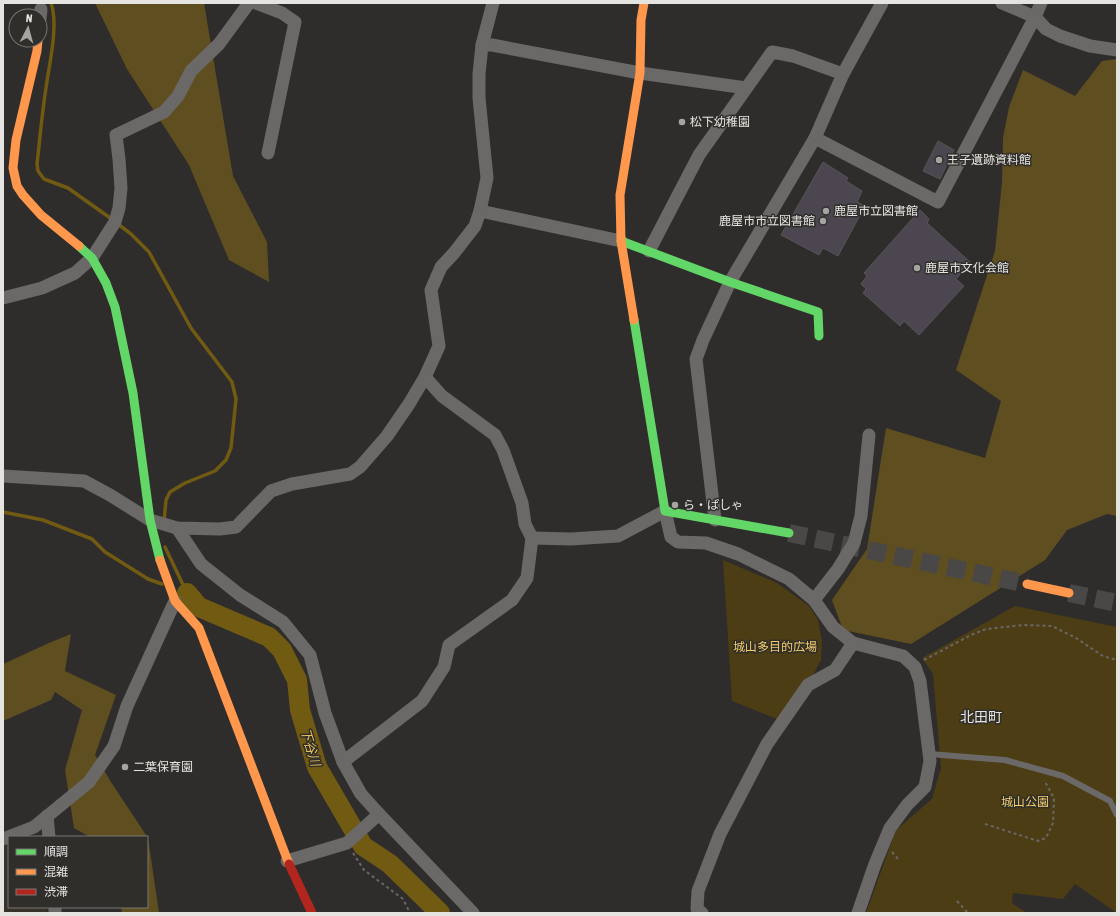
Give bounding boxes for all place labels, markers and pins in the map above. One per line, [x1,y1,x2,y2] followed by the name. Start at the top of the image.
[690,115,750,129] place label: 松下幼稚園
[677,117,687,127] marker: 松下幼稚園
[947,153,1031,167] place label: 王子遺跡資料館
[934,155,944,165] marker: 王子遺跡資料館
[834,204,918,218] place label: 鹿屋市立図書館
[821,206,831,216] marker: 鹿屋市立図書館
[719,214,815,228] place label: 鹿屋市市立図書館
[818,216,828,226] marker: 鹿屋市市立図書館
[925,261,1009,275] place label: 鹿屋市文化会館
[912,263,922,273] marker: 鹿屋市文化会館
[683,498,743,512] place label: ら・ぱしゃ
[670,500,680,510] marker: ら・ぱしゃ
[133,760,193,774] place label: 二葉保育園
[120,762,130,772] marker: 二葉保育園

